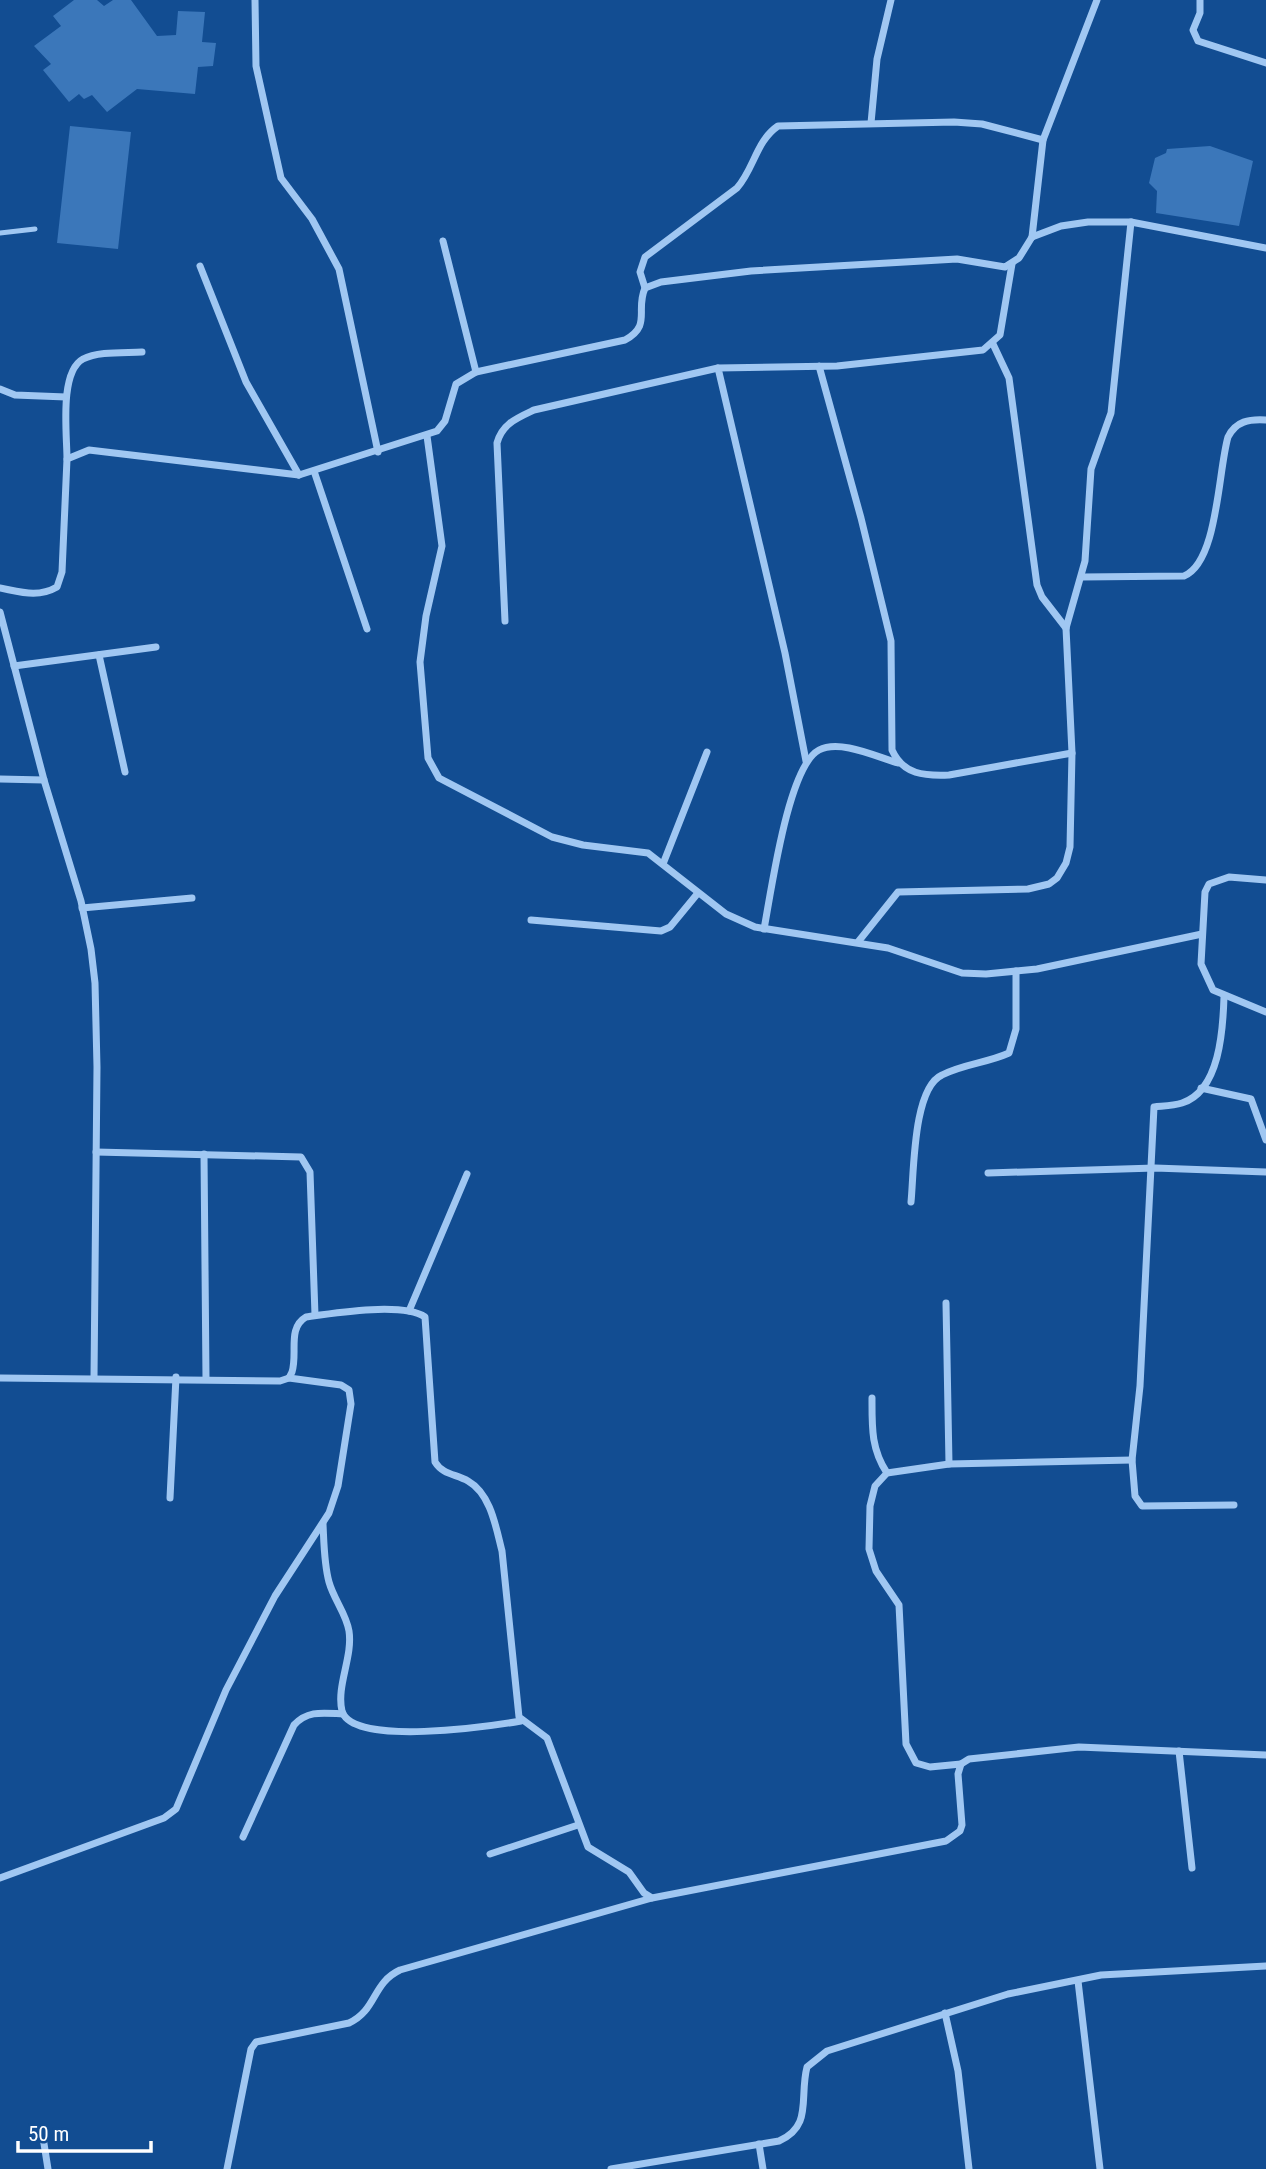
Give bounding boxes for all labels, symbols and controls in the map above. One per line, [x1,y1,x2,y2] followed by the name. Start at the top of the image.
[18,2110,150,2154] scale bar
[28,2122,69,2146] text: 50 m

